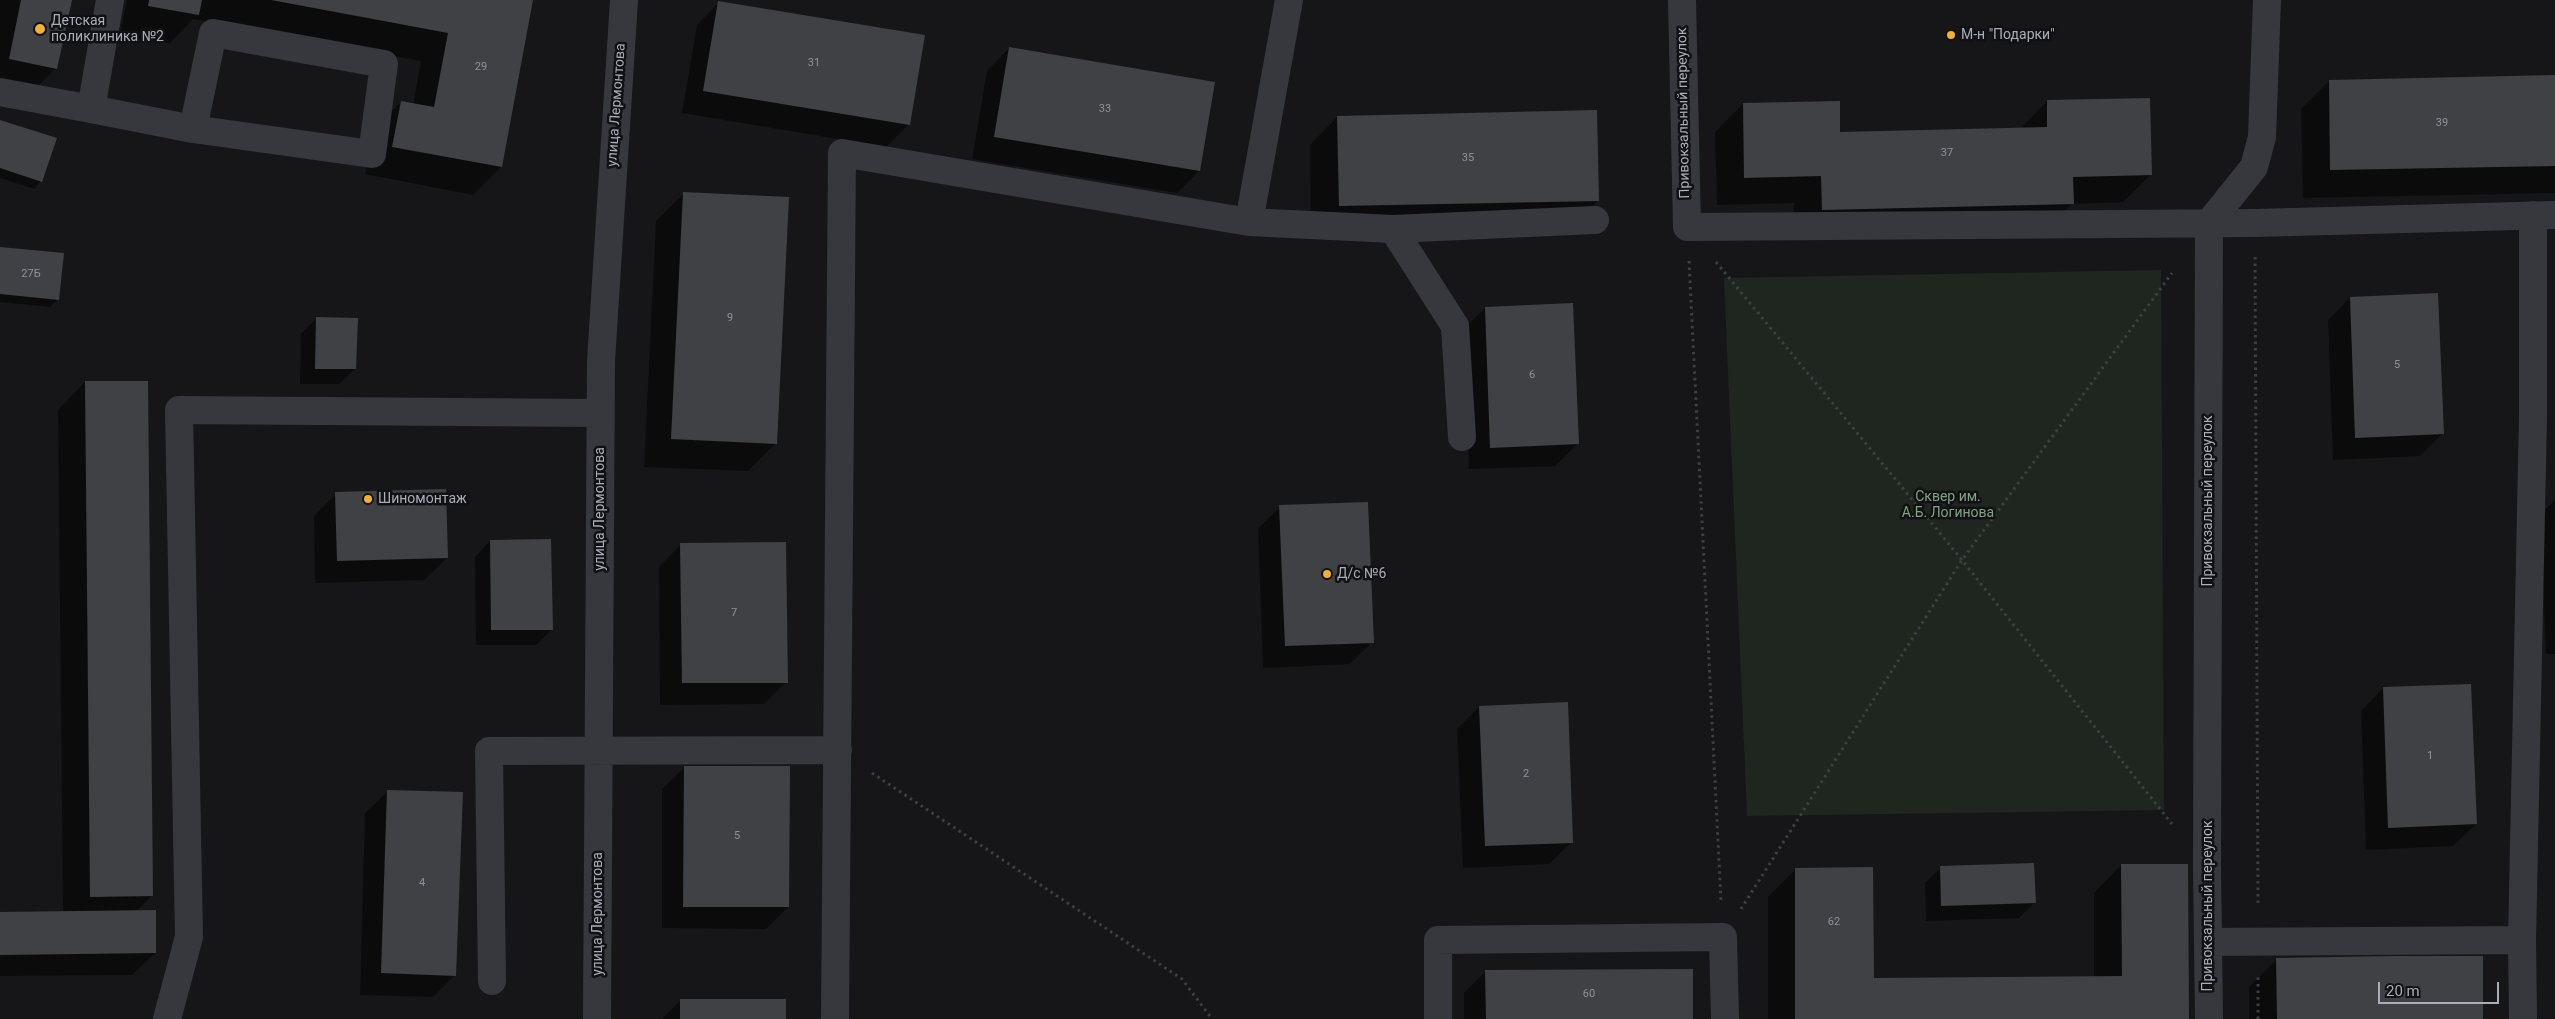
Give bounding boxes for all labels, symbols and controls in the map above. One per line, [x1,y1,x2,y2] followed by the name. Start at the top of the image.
[51,13,164,46] place label: Детская поликлиника №2
[33,22,47,36] marker: Детская поликлиника №2
[1674,27,1694,199] street label: Привокзальный переулок
[1961,27,2055,43] place label: М-н "Подарки"
[1945,29,1957,41] marker: М-н "Подарки"
[604,43,630,167] street label: улица Лермонтова
[808,56,820,70] house number: 31
[475,60,487,74] house number: 29
[1099,102,1111,116] house number: 33
[2436,116,2448,130] house number: 39
[1941,146,1953,160] house number: 37
[1462,151,1474,165] house number: 35
[21,267,41,281] house number: 27Б
[727,311,733,325] house number: 9
[2394,358,2400,372] house number: 5
[1529,368,1535,382] house number: 6
[2200,415,2216,587] street label: Привокзальный переулок
[592,447,608,571] street label: улица Лермонтова
[1902,489,1994,522] park label: Сквер им. А.Б. Логинова
[378,491,467,507] place label: Шиномонтаж
[362,493,374,505] marker: Шиномонтаж
[1337,566,1386,582] place label: Д/с №6
[1321,568,1333,580] marker: Д/с №6
[731,606,737,620] house number: 7
[2427,749,2433,763] house number: 1
[1523,767,1529,781] house number: 2
[2200,820,2216,992] street label: Привокзальный переулок
[734,829,740,843] house number: 5
[590,852,606,976] street label: улица Лермонтова
[419,876,425,890] house number: 4
[1828,915,1840,929] house number: 62
[2380,972,2501,1004] scale bar
[2386,982,2420,1000] text: 20 m
[1583,987,1595,1001] house number: 60

